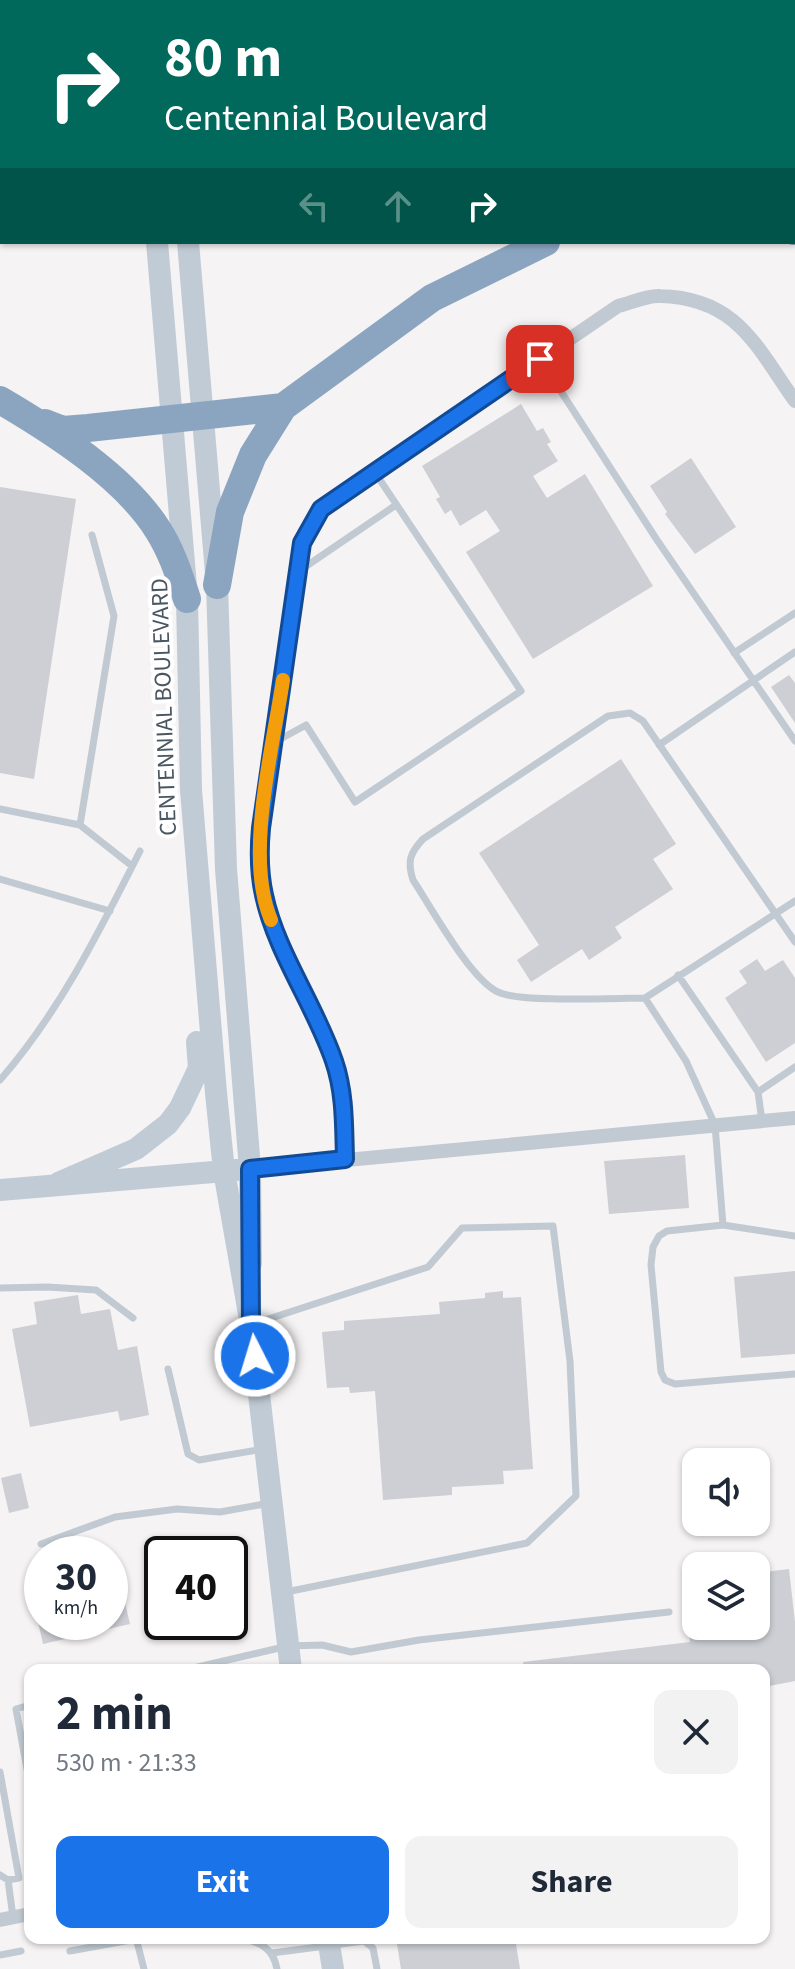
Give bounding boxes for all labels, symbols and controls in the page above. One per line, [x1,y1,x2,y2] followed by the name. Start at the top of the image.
[164,19,282,98] text: 80 m
[32,32,136,136] icon: right
[164,93,488,144] text: Centennial Boulevard
[292,184,336,228] icon: left
[376,184,420,228] icon: ahead
[460,184,504,228] icon: right
[506,325,574,393] pin
[518,337,562,381] icon: arrive
[142,578,186,836] street label: CENTENNIAL BOULEVARD
[213,1314,297,1398] position arrow
[682,1448,770,1640] map controls
[682,1448,770,1536] button: sound
[144,1536,248,1640] speed limit sign: 40
[55,1549,97,1606] text: 30
[682,1552,770,1640] button: layers
[54,1594,98,1622] text: km/h
[56,1680,173,1748] text: 2 min
[654,1690,738,1774] button: close
[56,1744,197,1781] text: 530 m · 21:33
[56,1836,389,1928] button: Exit
[405,1836,738,1928] button: Share

